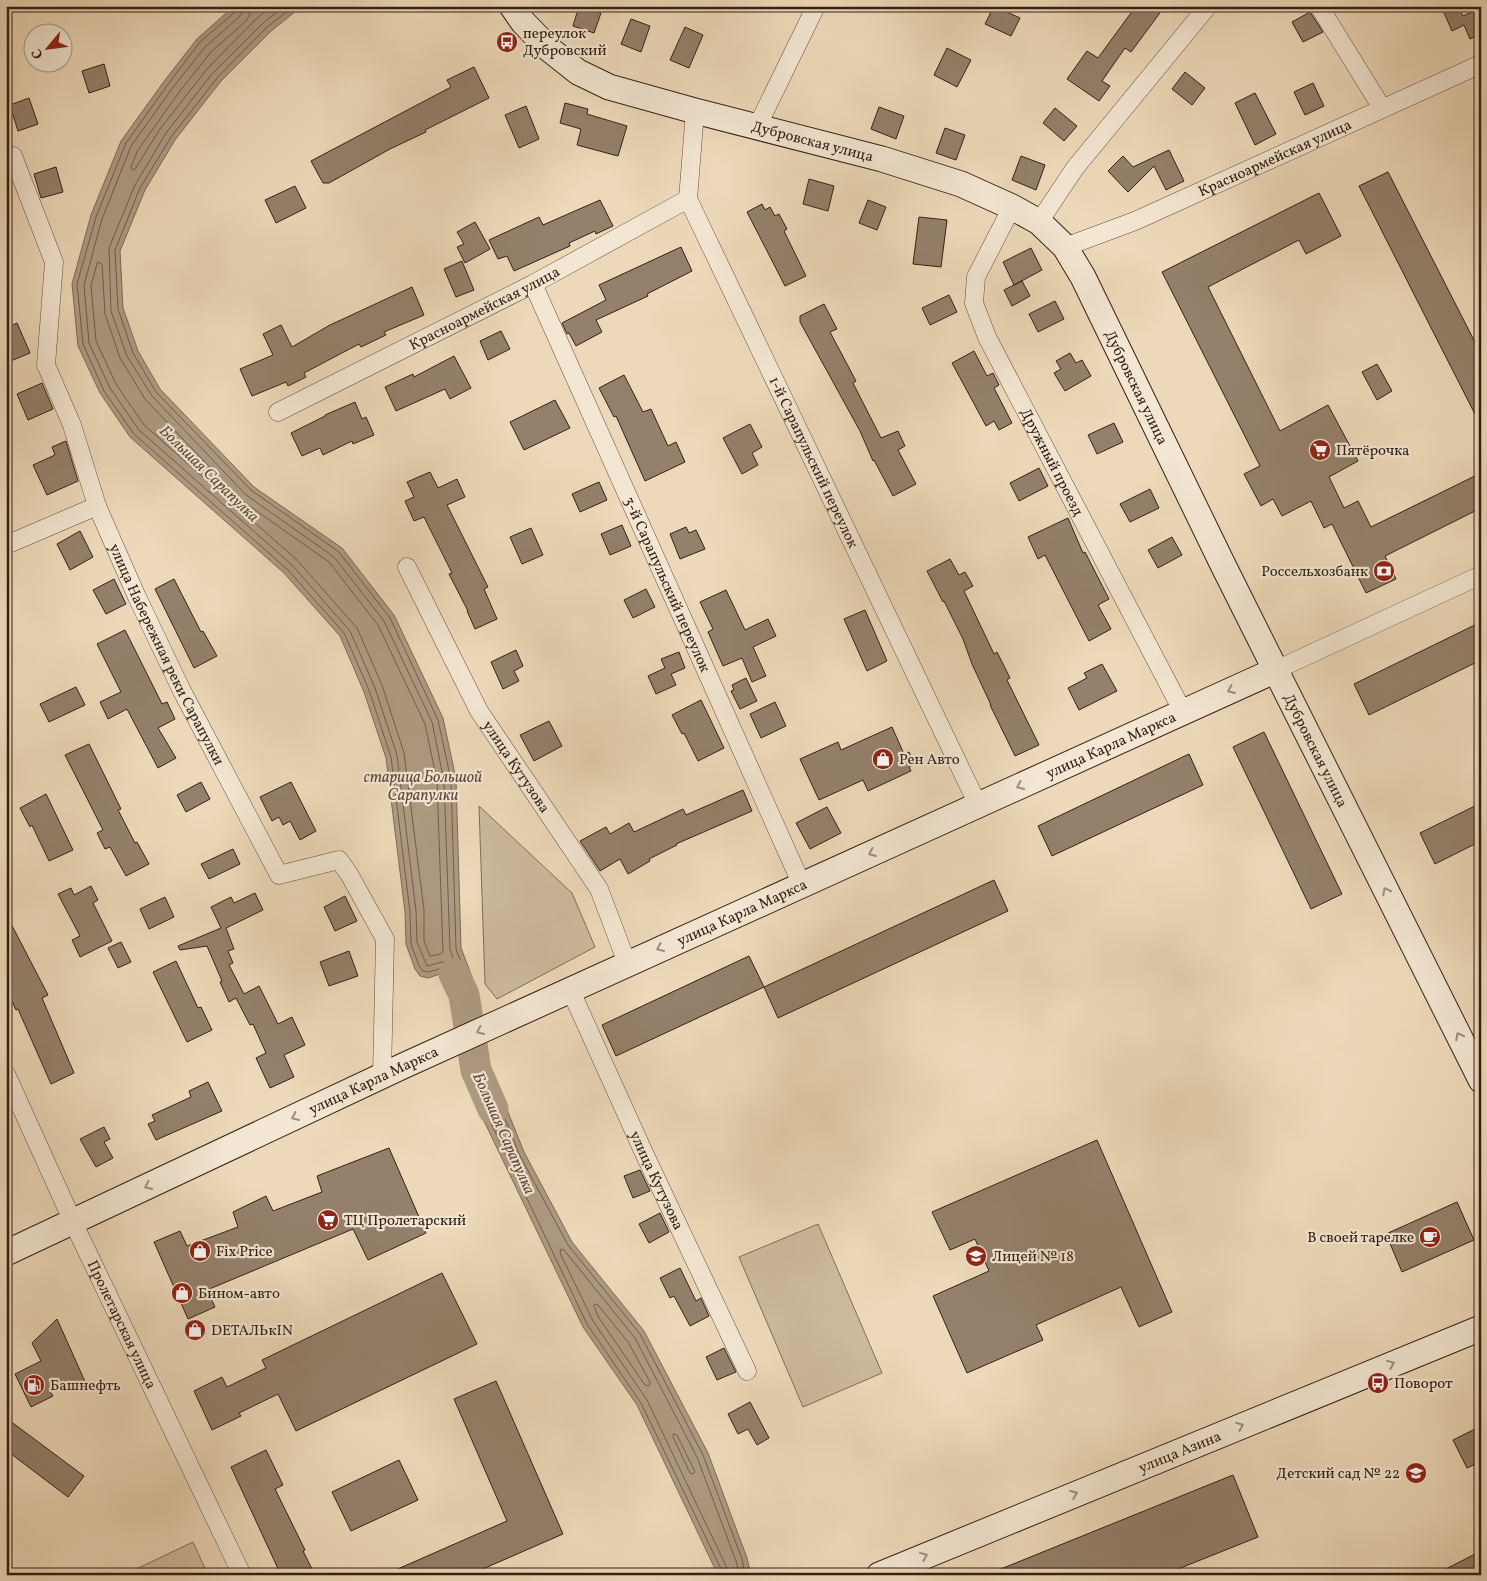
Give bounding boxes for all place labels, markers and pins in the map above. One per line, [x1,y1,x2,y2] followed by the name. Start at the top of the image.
[523,24,607,62] place label: переулок Дубровский
[495,30,519,54] bus stop icon: переулок Дубровский
[1308,438,1332,462] supermarket icon: Пятёрочка
[1336,441,1410,462] place label: Пятёрочка
[1372,559,1396,583] bank icon: Россельхозбанк
[1261,562,1368,583] place label: Россельхозбанк
[871,747,895,771] shop icon: Рен Авто
[899,750,960,771] place label: Рен Авто
[316,1208,340,1232] supermarket icon: ТЦ Пролетарский
[344,1211,466,1232] place label: ТЦ Пролетарский
[1418,1225,1442,1249] cafe icon: В своей тарелке
[1307,1228,1414,1249] place label: В своей тарелке
[188,1239,212,1263] shop icon: Fix Price
[216,1242,273,1263] place label: Fix Price
[964,1244,988,1268] school or university icon: Лицей № 18
[992,1247,1074,1268] place label: Лицей № 18
[170,1281,194,1305] shop icon: Бином-авто
[198,1284,280,1305] place label: Бином-авто
[183,1318,207,1342] shop icon: DЕТАЛЬкIN
[211,1321,293,1342] place label: DЕТАЛЬкIN
[1366,1371,1390,1395] bus stop icon: Поворот
[22,1373,46,1397] fuel station icon: Башнефть
[1394,1374,1453,1395] place label: Поворот
[50,1376,121,1397] place label: Башнефть
[1404,1461,1428,1485] school or university icon: Детский сад № 22
[1276,1464,1400,1485] place label: Детский сад № 22

